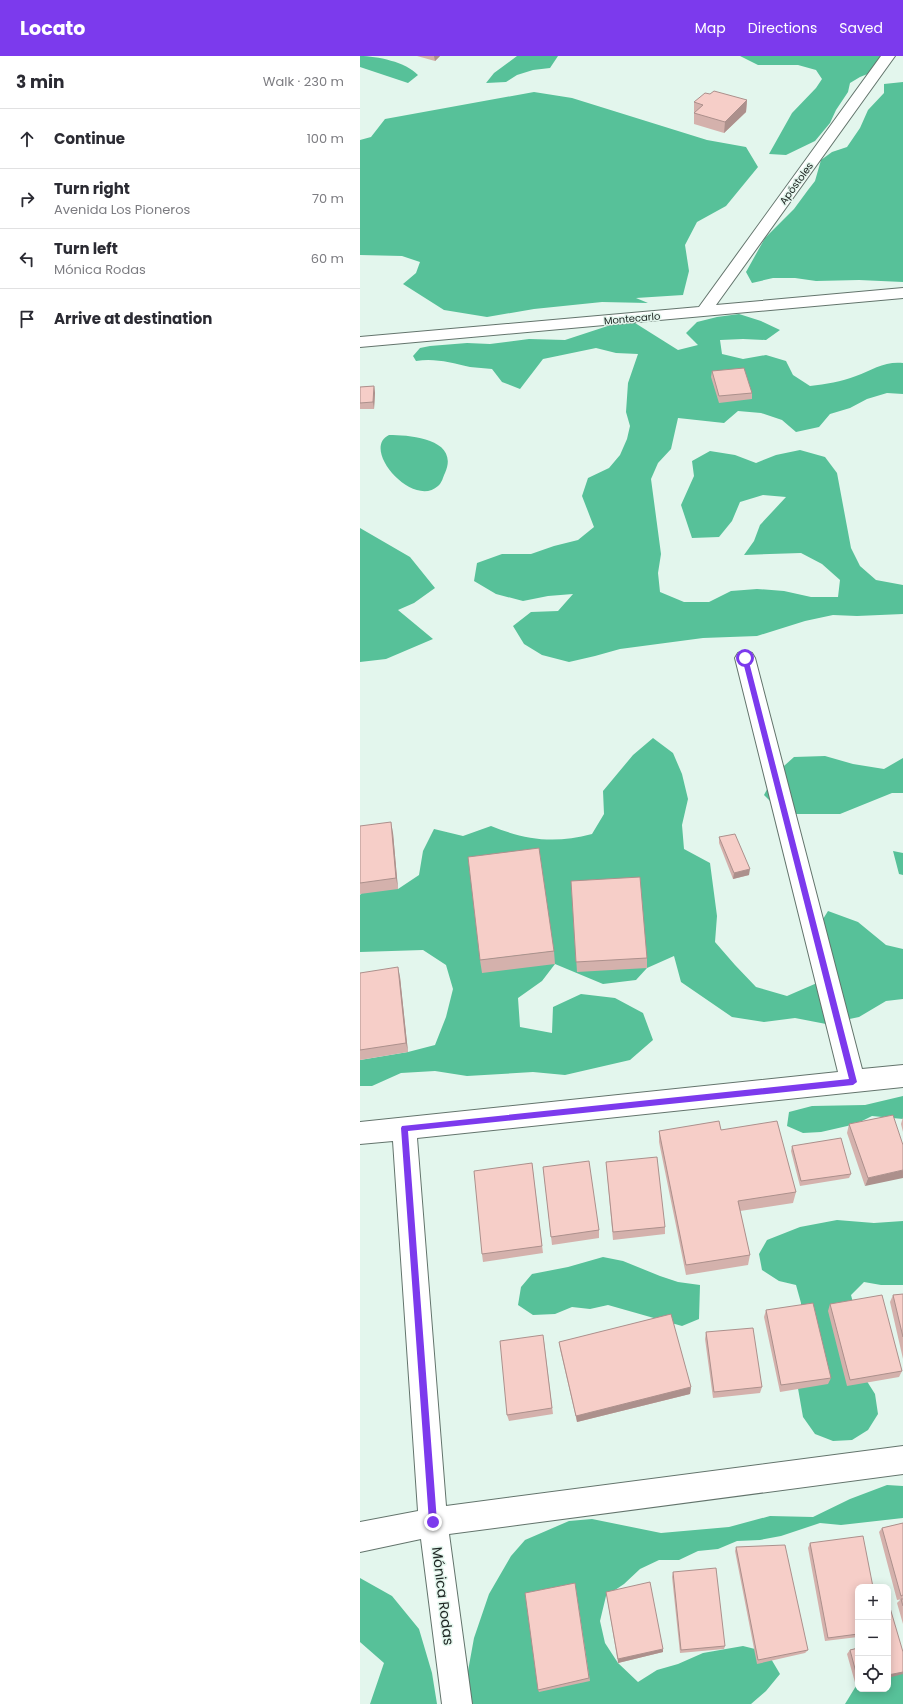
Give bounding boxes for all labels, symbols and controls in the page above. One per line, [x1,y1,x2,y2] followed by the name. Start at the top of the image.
[20,15,85,42] text: Locato
[695,18,726,38] text: Map
[748,18,817,38] text: Directions
[839,18,883,38] text: Saved
[16,70,64,94] text: 3 min
[263,72,344,91] text: Walk · 230 m
[16,128,38,150] icon: ahead
[54,128,125,149] text: Continue
[307,129,344,148] text: 100 m
[776,159,817,208] street label: Apóstoles
[54,178,130,199] text: Turn right
[16,188,38,210] icon: right
[312,189,344,208] text: 70 m
[54,200,190,219] text: Avenida Los Pioneros
[54,238,118,259] text: Turn left
[16,248,38,270] icon: left
[311,249,344,268] text: 60 m
[54,260,146,279] text: Mónica Rodas
[16,308,38,330] icon: arrive
[54,308,212,329] text: Arrive at destination
[603,309,661,328] street label: Montecarlo
[736,649,754,667] route start
[424,1513,442,1531] route end
[427,1546,459,1646] street label: Mónica Rodas
[855,1584,891,1692] map controls
[855,1584,891,1620] button: +
[855,1620,891,1656] button: −
[855,1656,891,1692] button: locate

